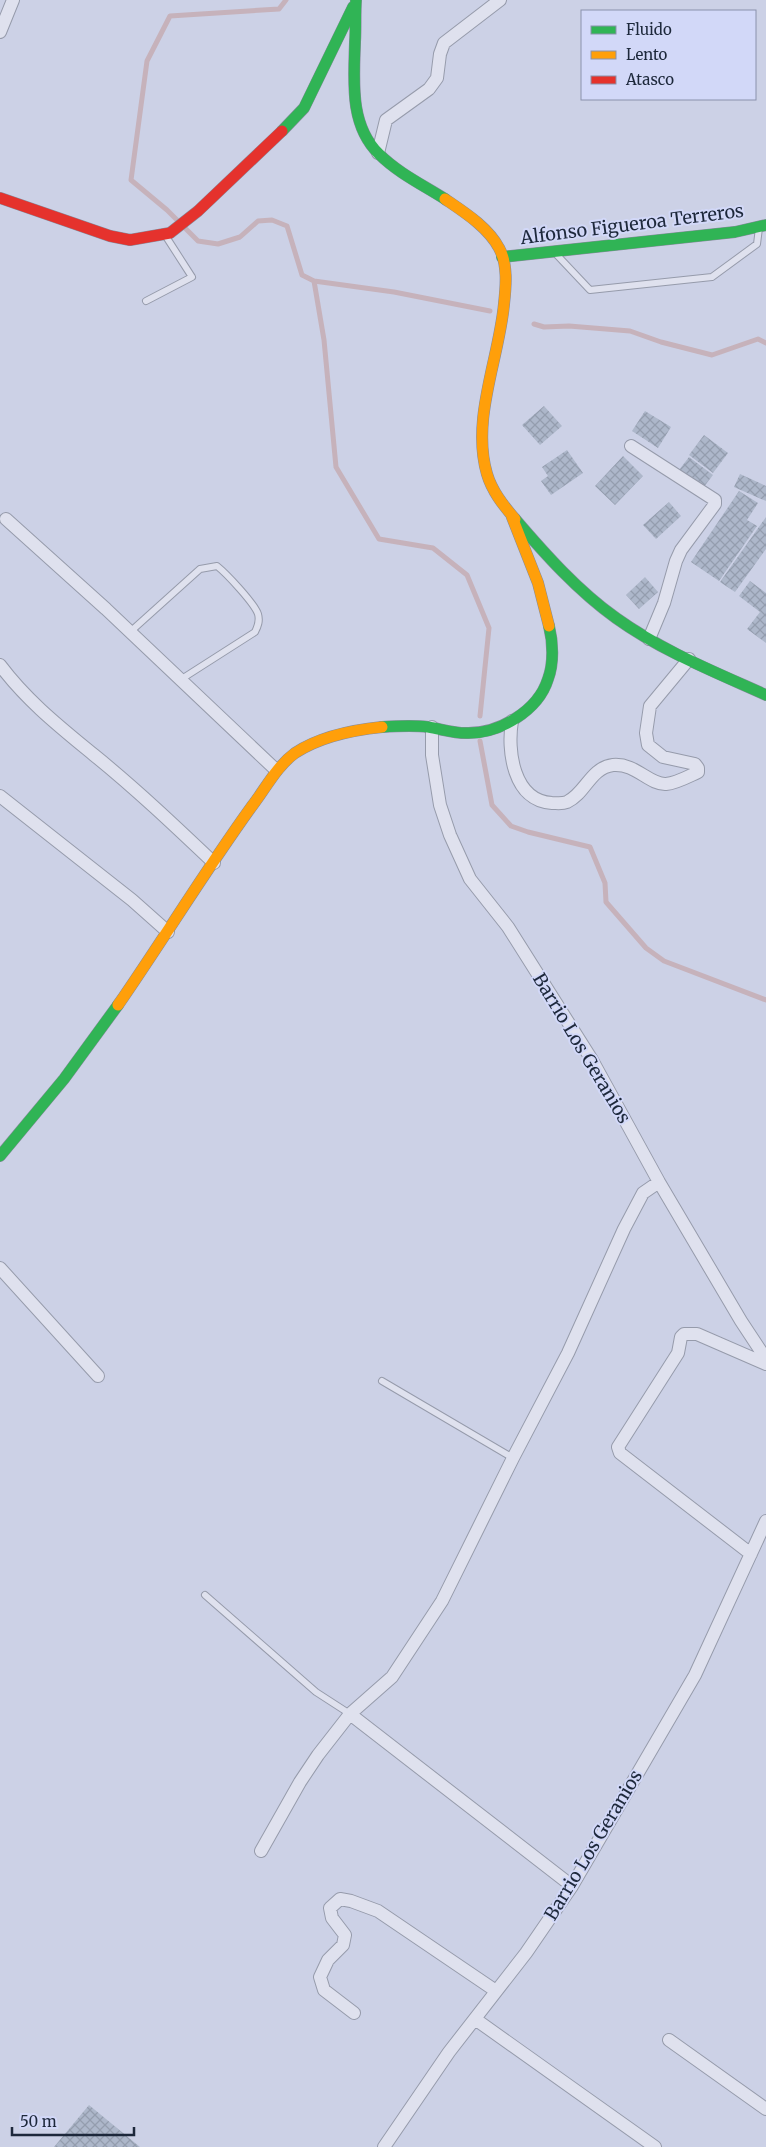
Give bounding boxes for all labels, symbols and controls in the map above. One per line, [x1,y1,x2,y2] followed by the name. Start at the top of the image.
[581,10,756,100] legend
[626,20,672,39] text: Fluido
[626,45,668,64] text: Lento
[625,70,674,89] text: Atasco
[518,199,745,249] street label: Alfonso Figueroa Terreros
[528,969,636,1128] street label: Barrio Los Geranios
[539,1765,647,1924] street label: Barrio Los Geranios
[12,2104,135,2136] scale bar
[20,2112,57,2131] text: 50 m

